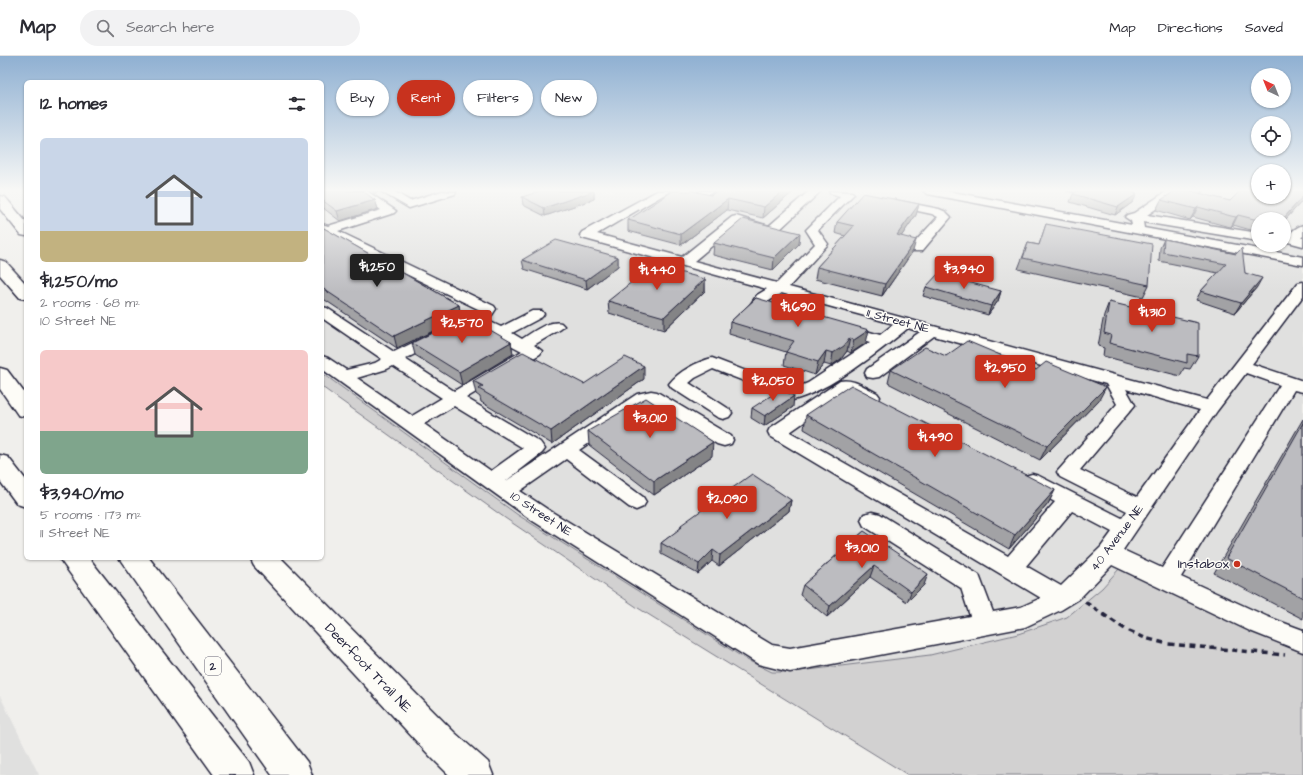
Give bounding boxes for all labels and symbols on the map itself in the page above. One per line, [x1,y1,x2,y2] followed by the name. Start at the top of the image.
[1251,68,1291,108] north arrow
[344,254,410,288] pin: $1,250
[931,256,997,290] pin: $3,940
[624,257,690,291] pin: $1,440
[765,294,831,328] pin: $1,690
[1119,299,1185,333] pin: $1,310
[865,304,931,338] street label: 11 Street NE
[429,310,495,344] pin: $2,570
[972,355,1038,389] pin: $2,950
[740,368,806,402] pin: $2,050
[617,405,683,439] pin: $3,010
[902,424,968,458] pin: $1,490
[694,486,760,520] pin: $2,090
[507,488,575,540] street label: 10 Street NE
[1086,501,1148,575] street label: 40 Avenue NE
[829,535,895,569] pin: $3,010
[1178,554,1229,574] place label: Instabox
[1232,559,1242,569] marker: Instabox
[320,619,417,718] street label: Deerfoot Trail NE
[205,657,221,675] road number: 2

